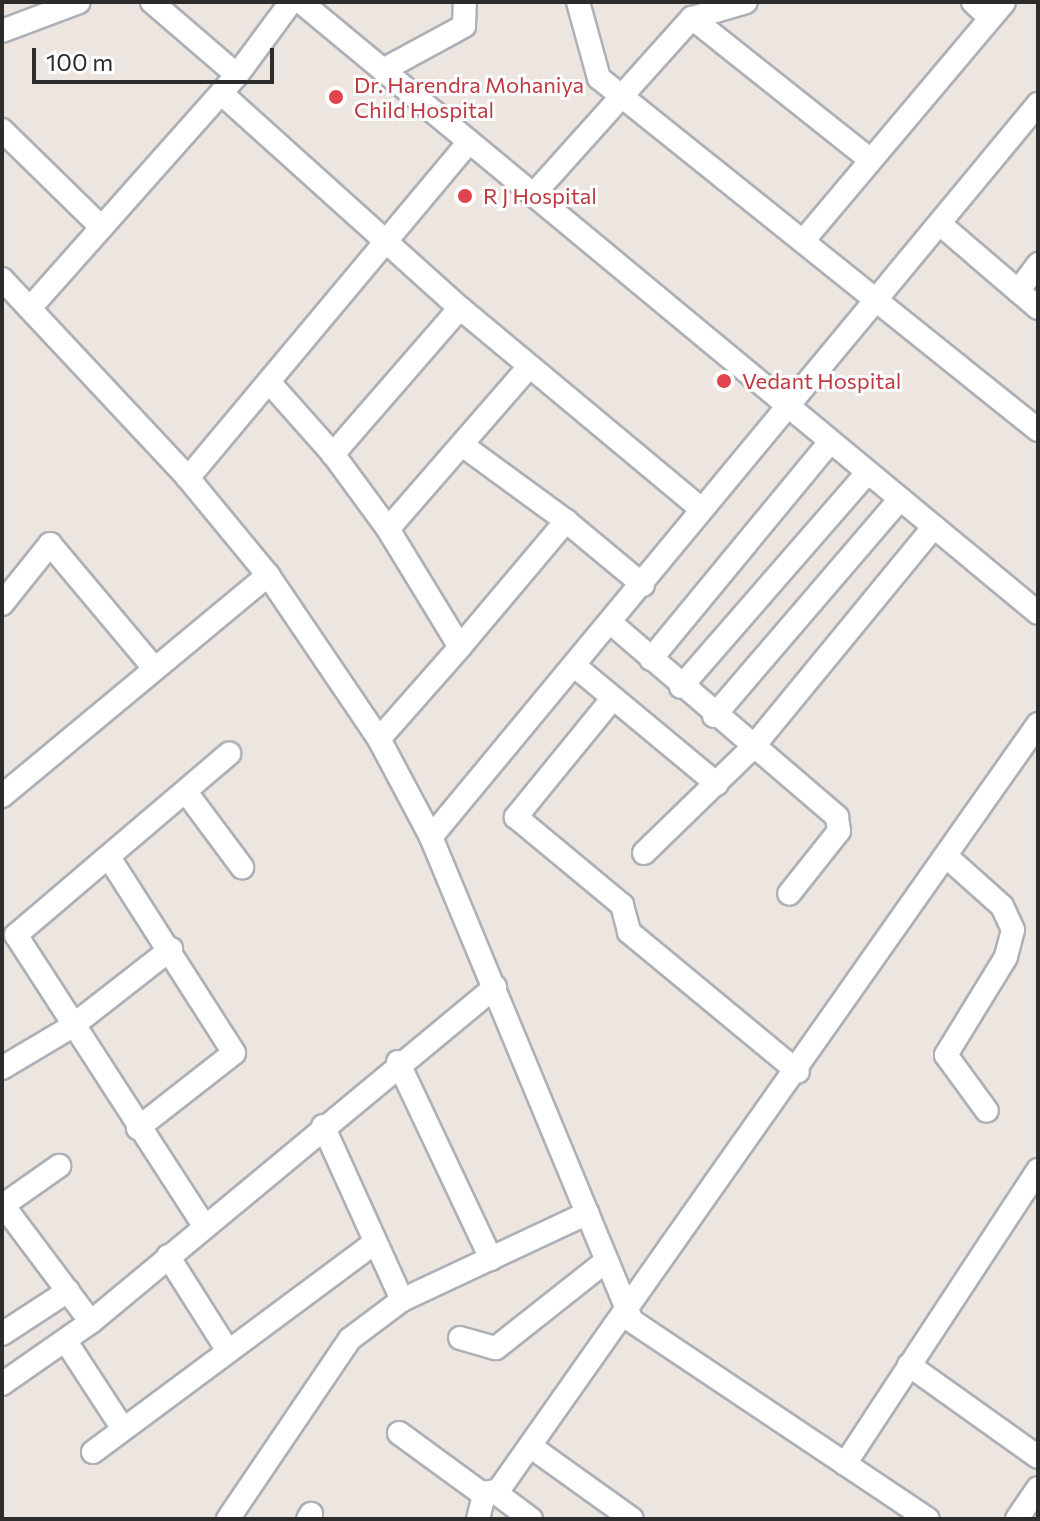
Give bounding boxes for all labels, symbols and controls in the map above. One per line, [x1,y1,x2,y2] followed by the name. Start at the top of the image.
[36,32,278,82] scale bar
[46,47,113,76] text: 100 m
[354,71,584,122] place label: Dr. Harendra Mohaniya Child Hospital
[325,86,347,108] marker: Dr. Harendra Mohaniya Child Hospital
[483,183,597,209] place label: R J Hospital
[454,185,476,207] marker: R J Hospital
[742,368,901,394] place label: Vedant Hospital
[713,370,735,392] marker: Vedant Hospital

